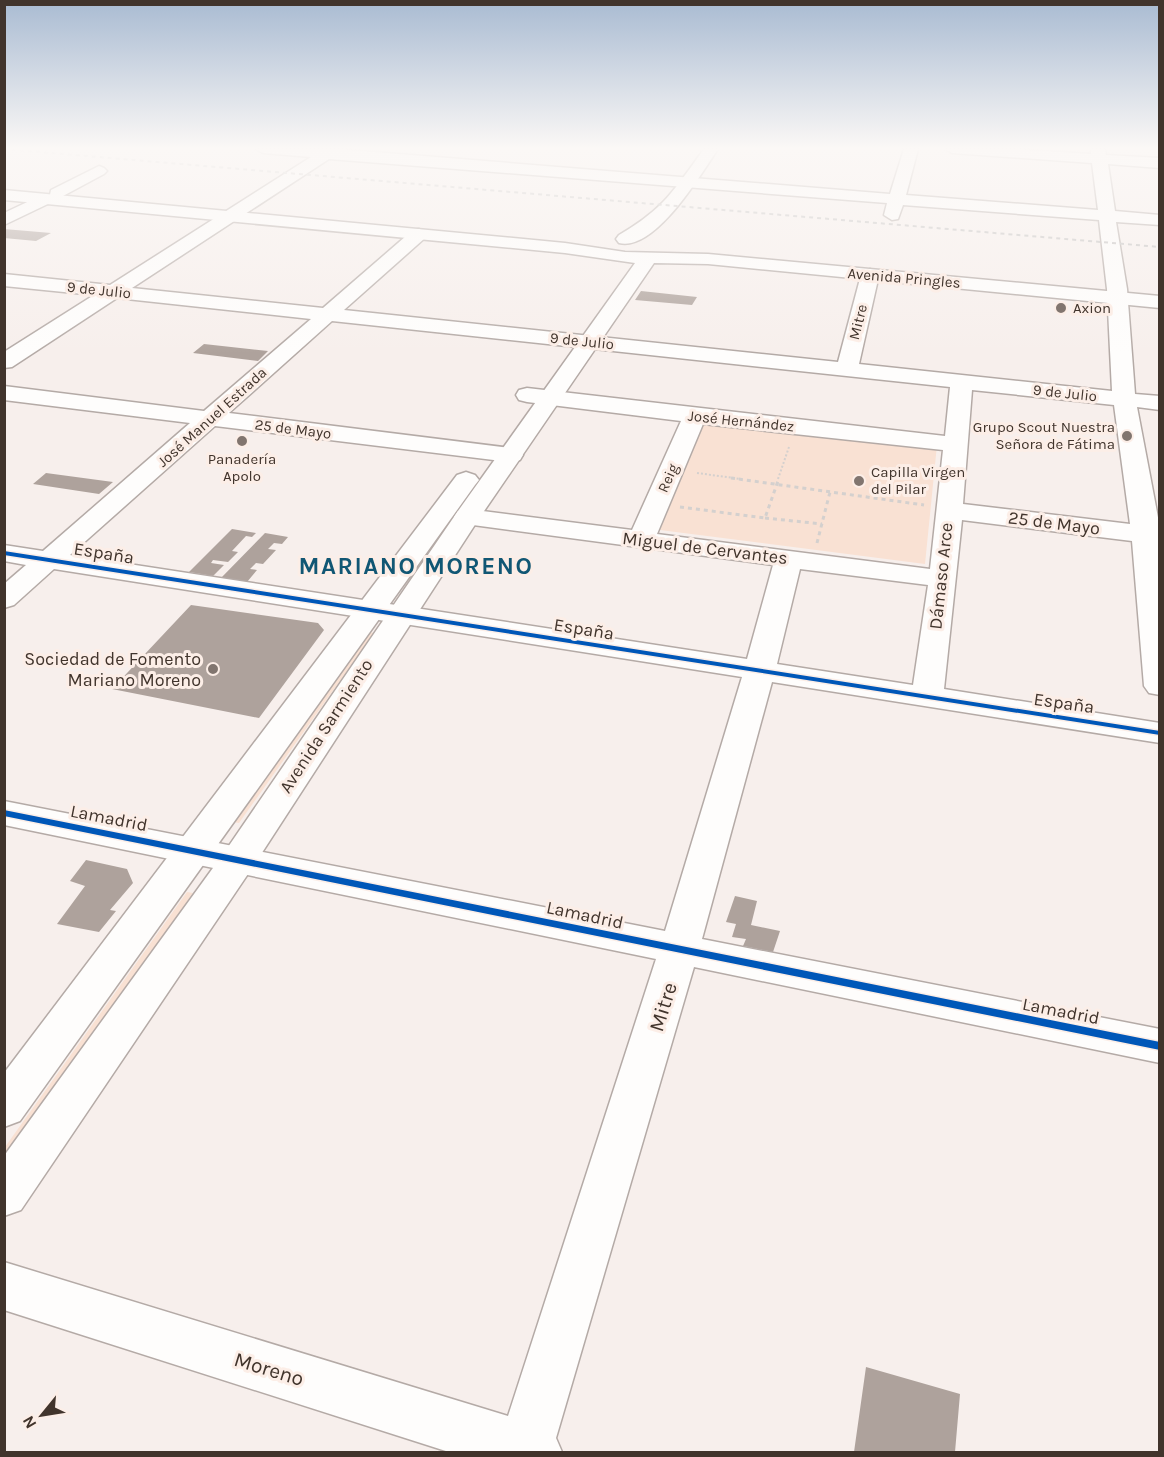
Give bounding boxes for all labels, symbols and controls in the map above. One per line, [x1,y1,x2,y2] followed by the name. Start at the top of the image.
[847,264,961,292] street label: Avenida Pringles
[66,278,132,302] street label: 9 de Julio
[1073,299,1111,317] place label: Axion
[1054,301,1068,315] marker: Axion
[845,302,871,342] street label: Mitre
[549,329,615,353] street label: 9 de Julio
[154,363,270,471] street label: José Manuel Estrada
[1032,381,1098,405] street label: 9 de Julio
[687,406,795,436] street label: José Hernández
[254,415,332,443] street label: 25 de Mayo
[973,418,1115,453] place label: Grupo Scout Nuestra Señora de Fátima
[1120,429,1134,443] marker: Grupo Scout Nuestra Señora de Fátima
[235,434,249,448] marker: Panadería Apolo
[208,450,276,485] place label: Panadería Apolo
[654,460,683,495] street label: Reig
[871,463,965,498] place label: Capilla Virgen del Pilar
[852,474,866,488] marker: Capilla Virgen del Pilar
[1007,506,1101,540] street label: 25 de Mayo
[924,521,958,631] street label: Dámaso Arce
[621,527,789,569] street label: Miguel de Cervantes
[72,537,136,569] street label: España
[299,552,533,580] district label: MARIANO MORENO
[552,613,616,645] street label: España
[24,648,201,691] place label: Sociedad de Fomento Mariano Moreno
[274,655,378,797] street label: Avenida Sarmiento
[206,662,220,676] marker: Sociedad de Fomento Mariano Moreno
[1032,688,1096,718] street label: España
[68,800,150,836] street label: Lamadrid
[544,896,626,934] street label: Lamadrid
[644,979,682,1035] street label: Mitre
[1020,993,1102,1029] street label: Lamadrid
[231,1347,307,1391] street label: Moreno
[12,1385,72,1445] north arrow
[18,1413,41,1432] text: N

